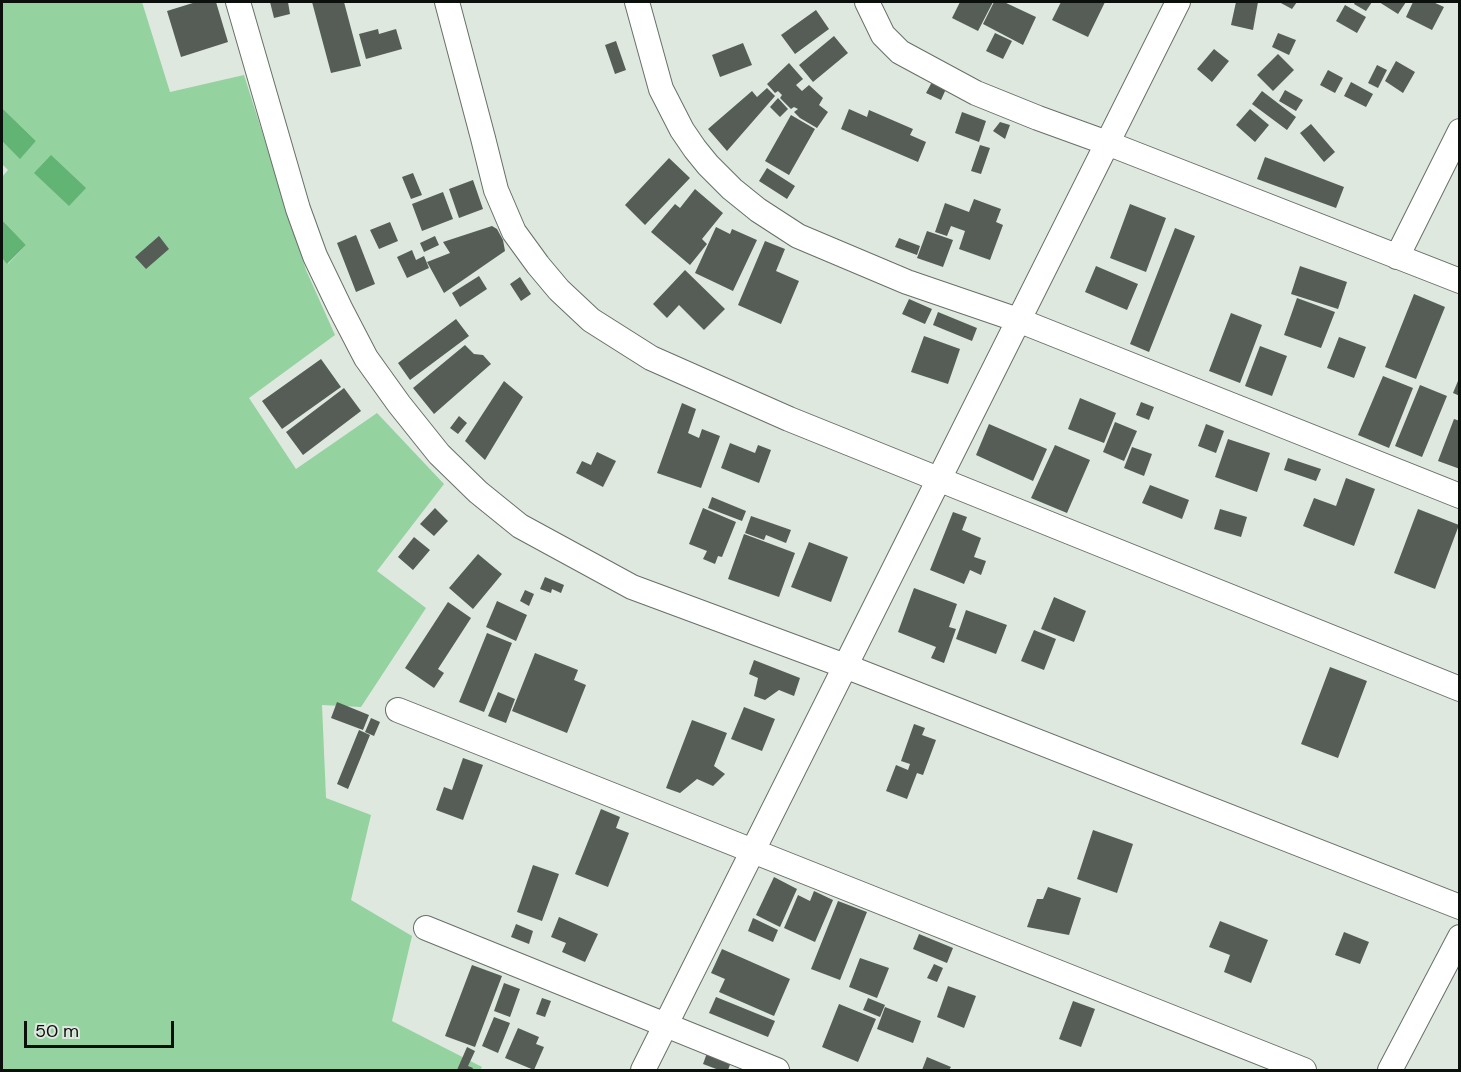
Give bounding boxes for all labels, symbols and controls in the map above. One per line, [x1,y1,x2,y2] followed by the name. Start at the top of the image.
[27,1009,177,1047] scale bar
[35,1019,79,1043] text: 50 m

